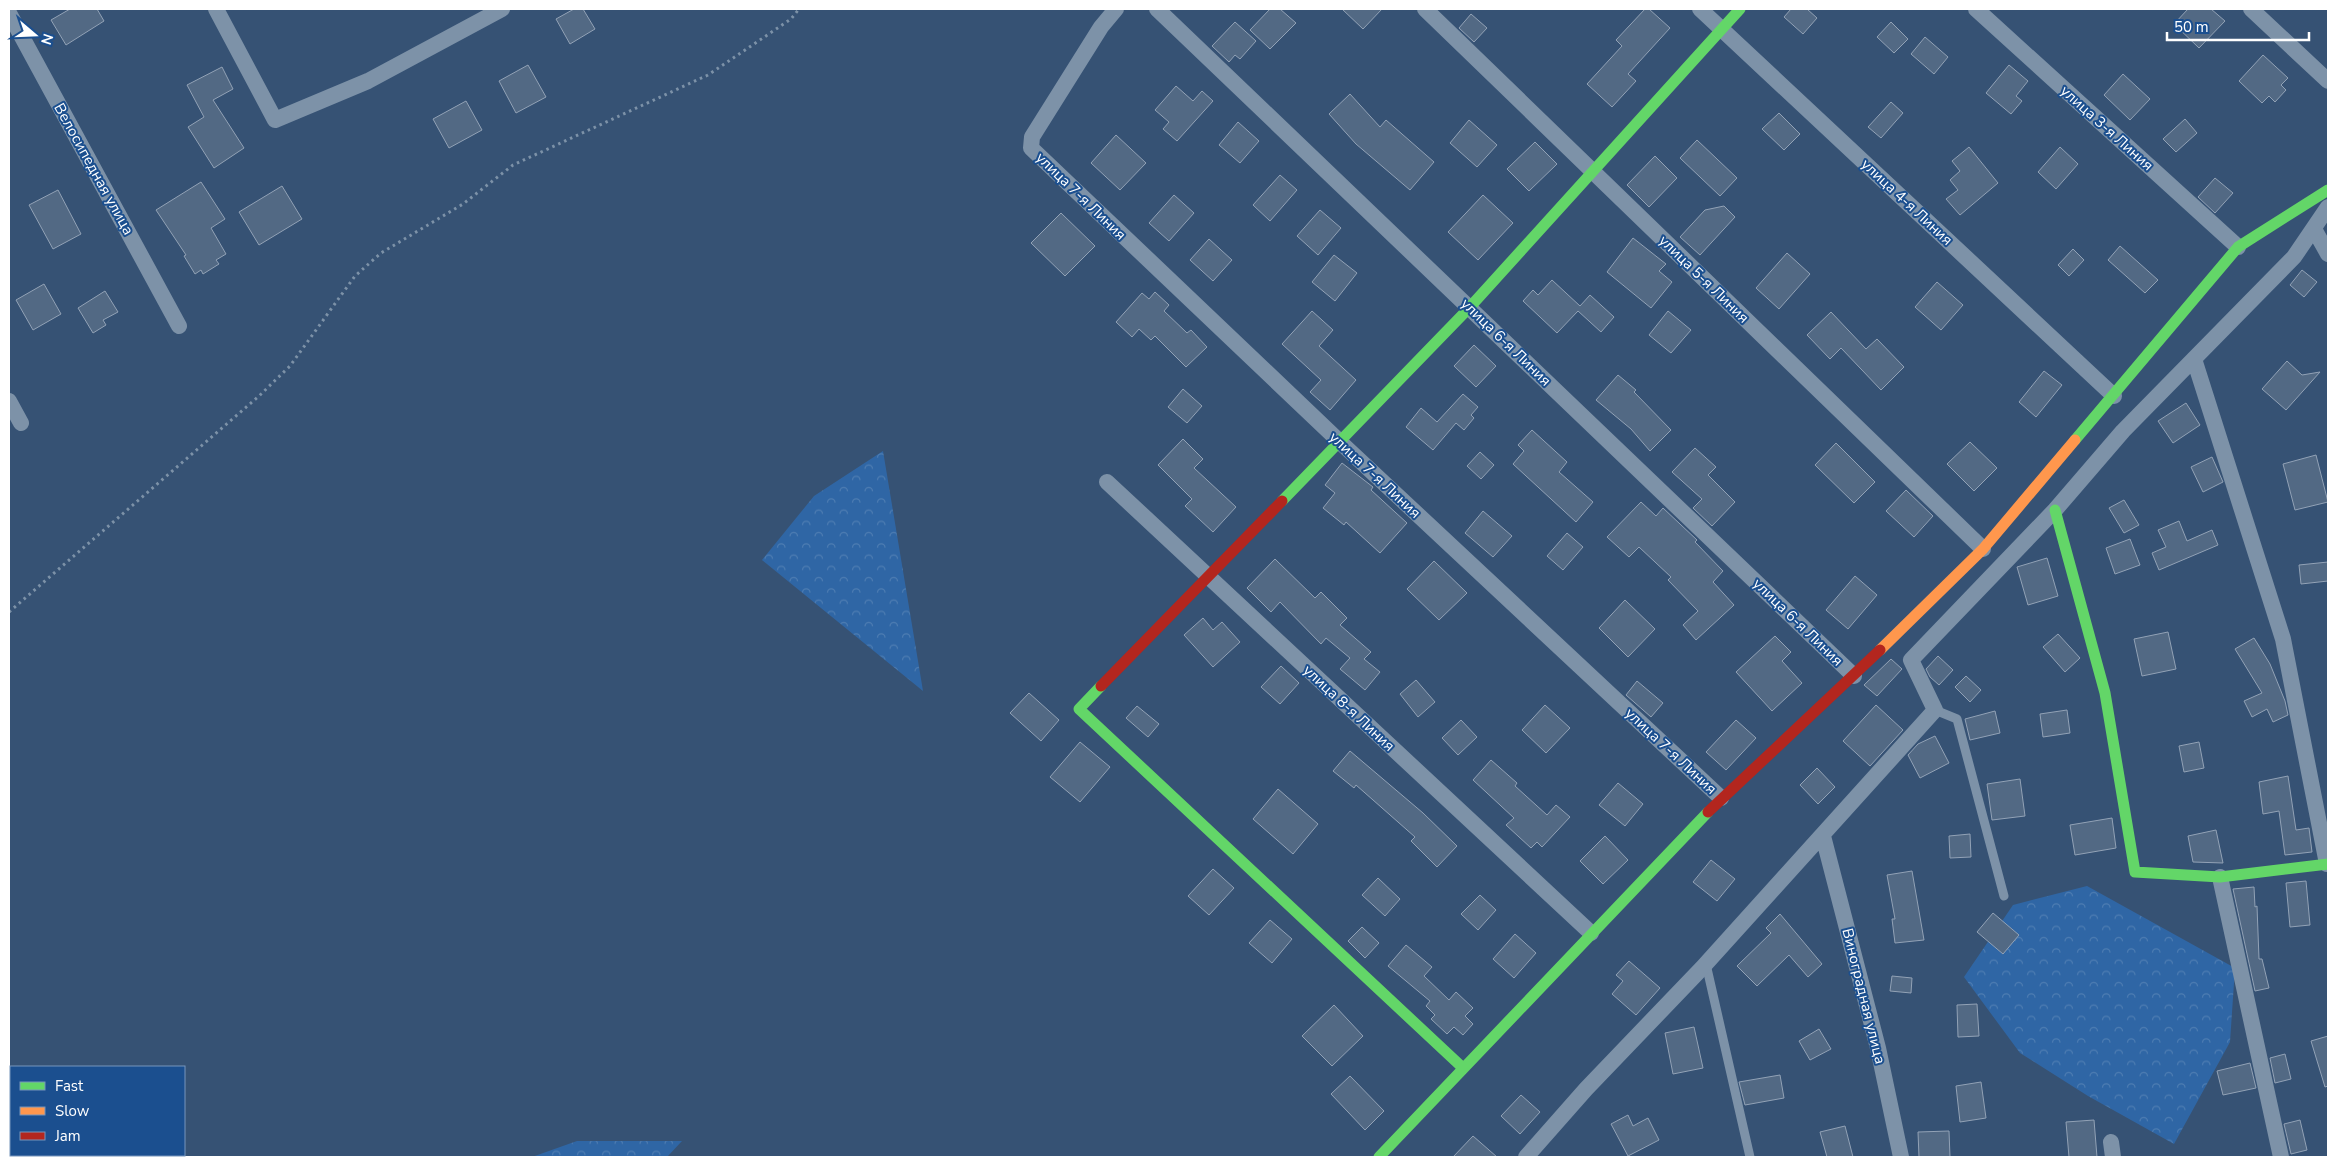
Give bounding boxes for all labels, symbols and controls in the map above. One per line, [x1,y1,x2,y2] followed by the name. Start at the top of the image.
[10,10,60,60] north arrow
[2167,10,2310,42] scale bar
[2174,17,2209,37] text: 50 m
[36,31,58,47] text: N
[2056,81,2158,175] street label: улица 3-я Линия
[49,100,139,238] street label: Велосипедная улица
[1031,148,1131,244] street label: улица 7-я Линия
[1857,154,1957,250] street label: улица 4-я Линия
[1654,231,1754,327] street label: улица 5-я Линия
[1456,294,1556,390] street label: улица 6-я Линия
[1325,427,1425,523] street label: улица 7-я Линия
[1748,574,1848,670] street label: улица 6-я Линия
[1299,660,1399,756] street label: улица 8-я Линия
[1621,703,1721,799] street label: улица 7-я Линия
[1837,926,1891,1066] street label: Виноградная улица
[10,1066,185,1156] legend
[55,1076,84,1096] text: Fast
[55,1101,90,1121] text: Slow
[54,1126,81,1146] text: Jam

